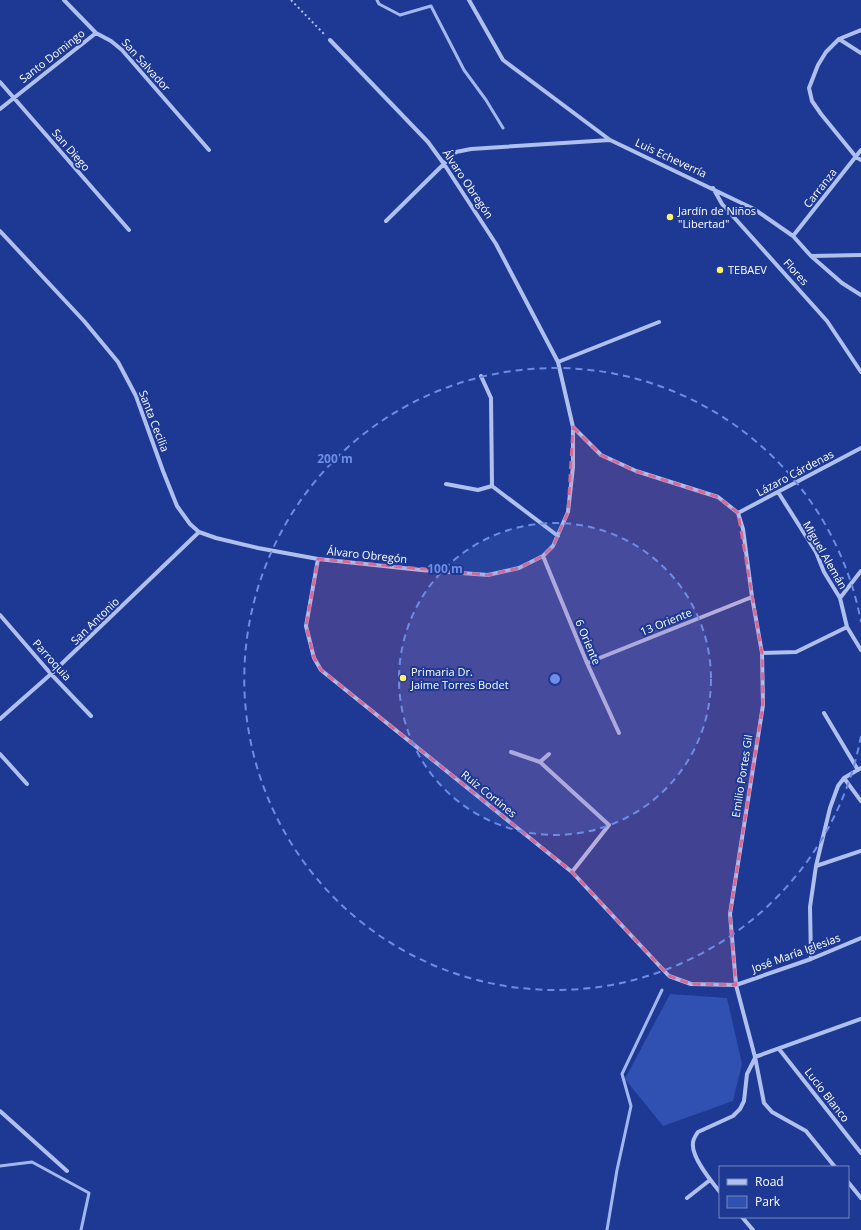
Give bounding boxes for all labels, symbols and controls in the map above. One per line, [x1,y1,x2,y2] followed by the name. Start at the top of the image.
[16,25,88,86] street label: Santo Domingo
[119,35,174,95] street label: San Salvador
[49,125,94,174] street label: San Diego
[633,134,709,181] street label: Luis Echeverría
[440,146,497,221] street label: Álvaro Obregón
[799,165,840,211] street label: Carranza
[677,203,756,231] place label: Jardín de Niños "Libertad"
[665,212,675,222] marker: Jardín de Niños "Libertad"
[780,255,812,288] street label: Flores
[728,262,767,277] place label: TEBAEV
[715,265,725,275] marker: TEBAEV
[136,388,173,454] street label: Santa Cecilia
[753,446,836,499] street label: Lázaro Cárdenas
[317,450,353,467] text: 200 m
[800,518,851,591] street label: Miguel Alemán
[326,543,408,566] street label: Álvaro Obregón
[427,560,463,577] text: 100 m
[67,593,122,648] street label: San Antonio
[638,604,694,639] street label: 13 Oriente
[572,617,605,667] street label: 6 Oriente
[30,636,75,684] street label: Parroquia
[410,664,509,692] place label: Primaria Dr. Jaime Torres Bodet
[548,672,562,686] centre of rings
[398,673,408,683] marker: Primaria Dr. Jaime Torres Bodet
[728,733,755,818] street label: Emilio Portes Gil
[458,767,520,821] street label: Ruiz Cortines
[748,929,842,976] street label: José María Iglesias
[802,1065,853,1125] street label: Lucio Blanco
[719,1166,849,1218] legend
[755,1173,784,1190] text: Road
[755,1193,781,1210] text: Park

